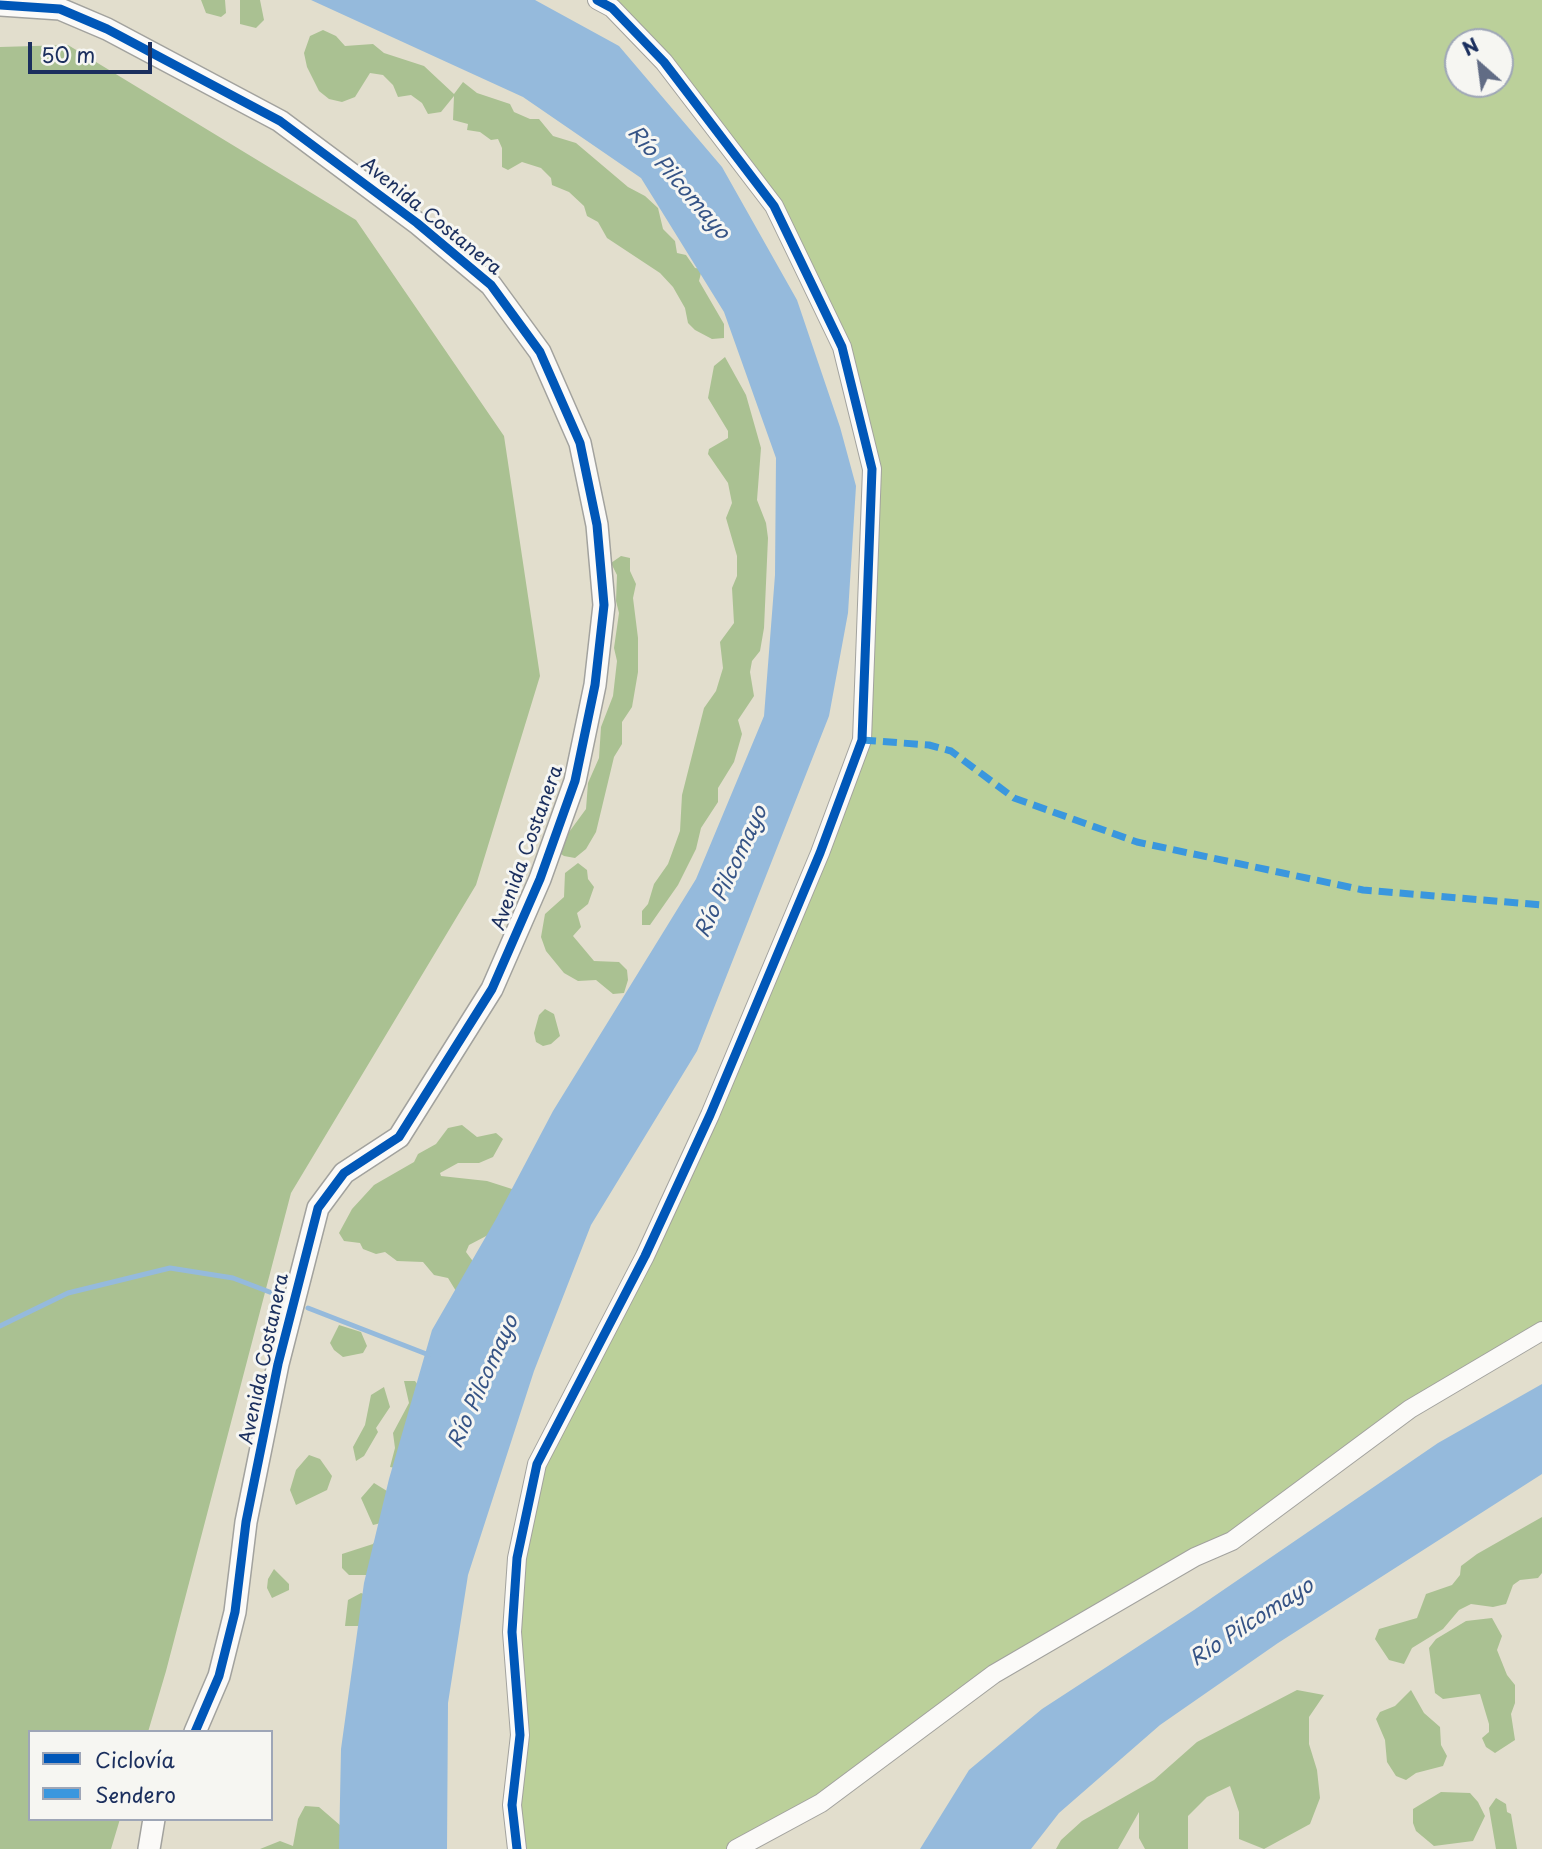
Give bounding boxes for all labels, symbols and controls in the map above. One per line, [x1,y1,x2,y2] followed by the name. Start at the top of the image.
[32,28,156,72] scale bar
[1444,28,1514,98] north arrow
[1457,30,1483,62] text: N
[41,38,95,70] text: 50 m
[622,121,734,245] water label: Río Pilcomayo
[356,153,506,281] street label: Avenida Costanera
[488,762,568,934] street label: Avenida Costanera
[690,802,774,942] water label: Río Pilcomayo
[236,1272,294,1446] street label: Avenida Costanera
[444,1312,524,1452] water label: Río Pilcomayo
[1185,1574,1319,1672] water label: Río Pilcomayo
[28,1730,273,1821] legend
[95,1743,175,1775] text: Ciclovía
[95,1778,176,1810] text: Sendero

